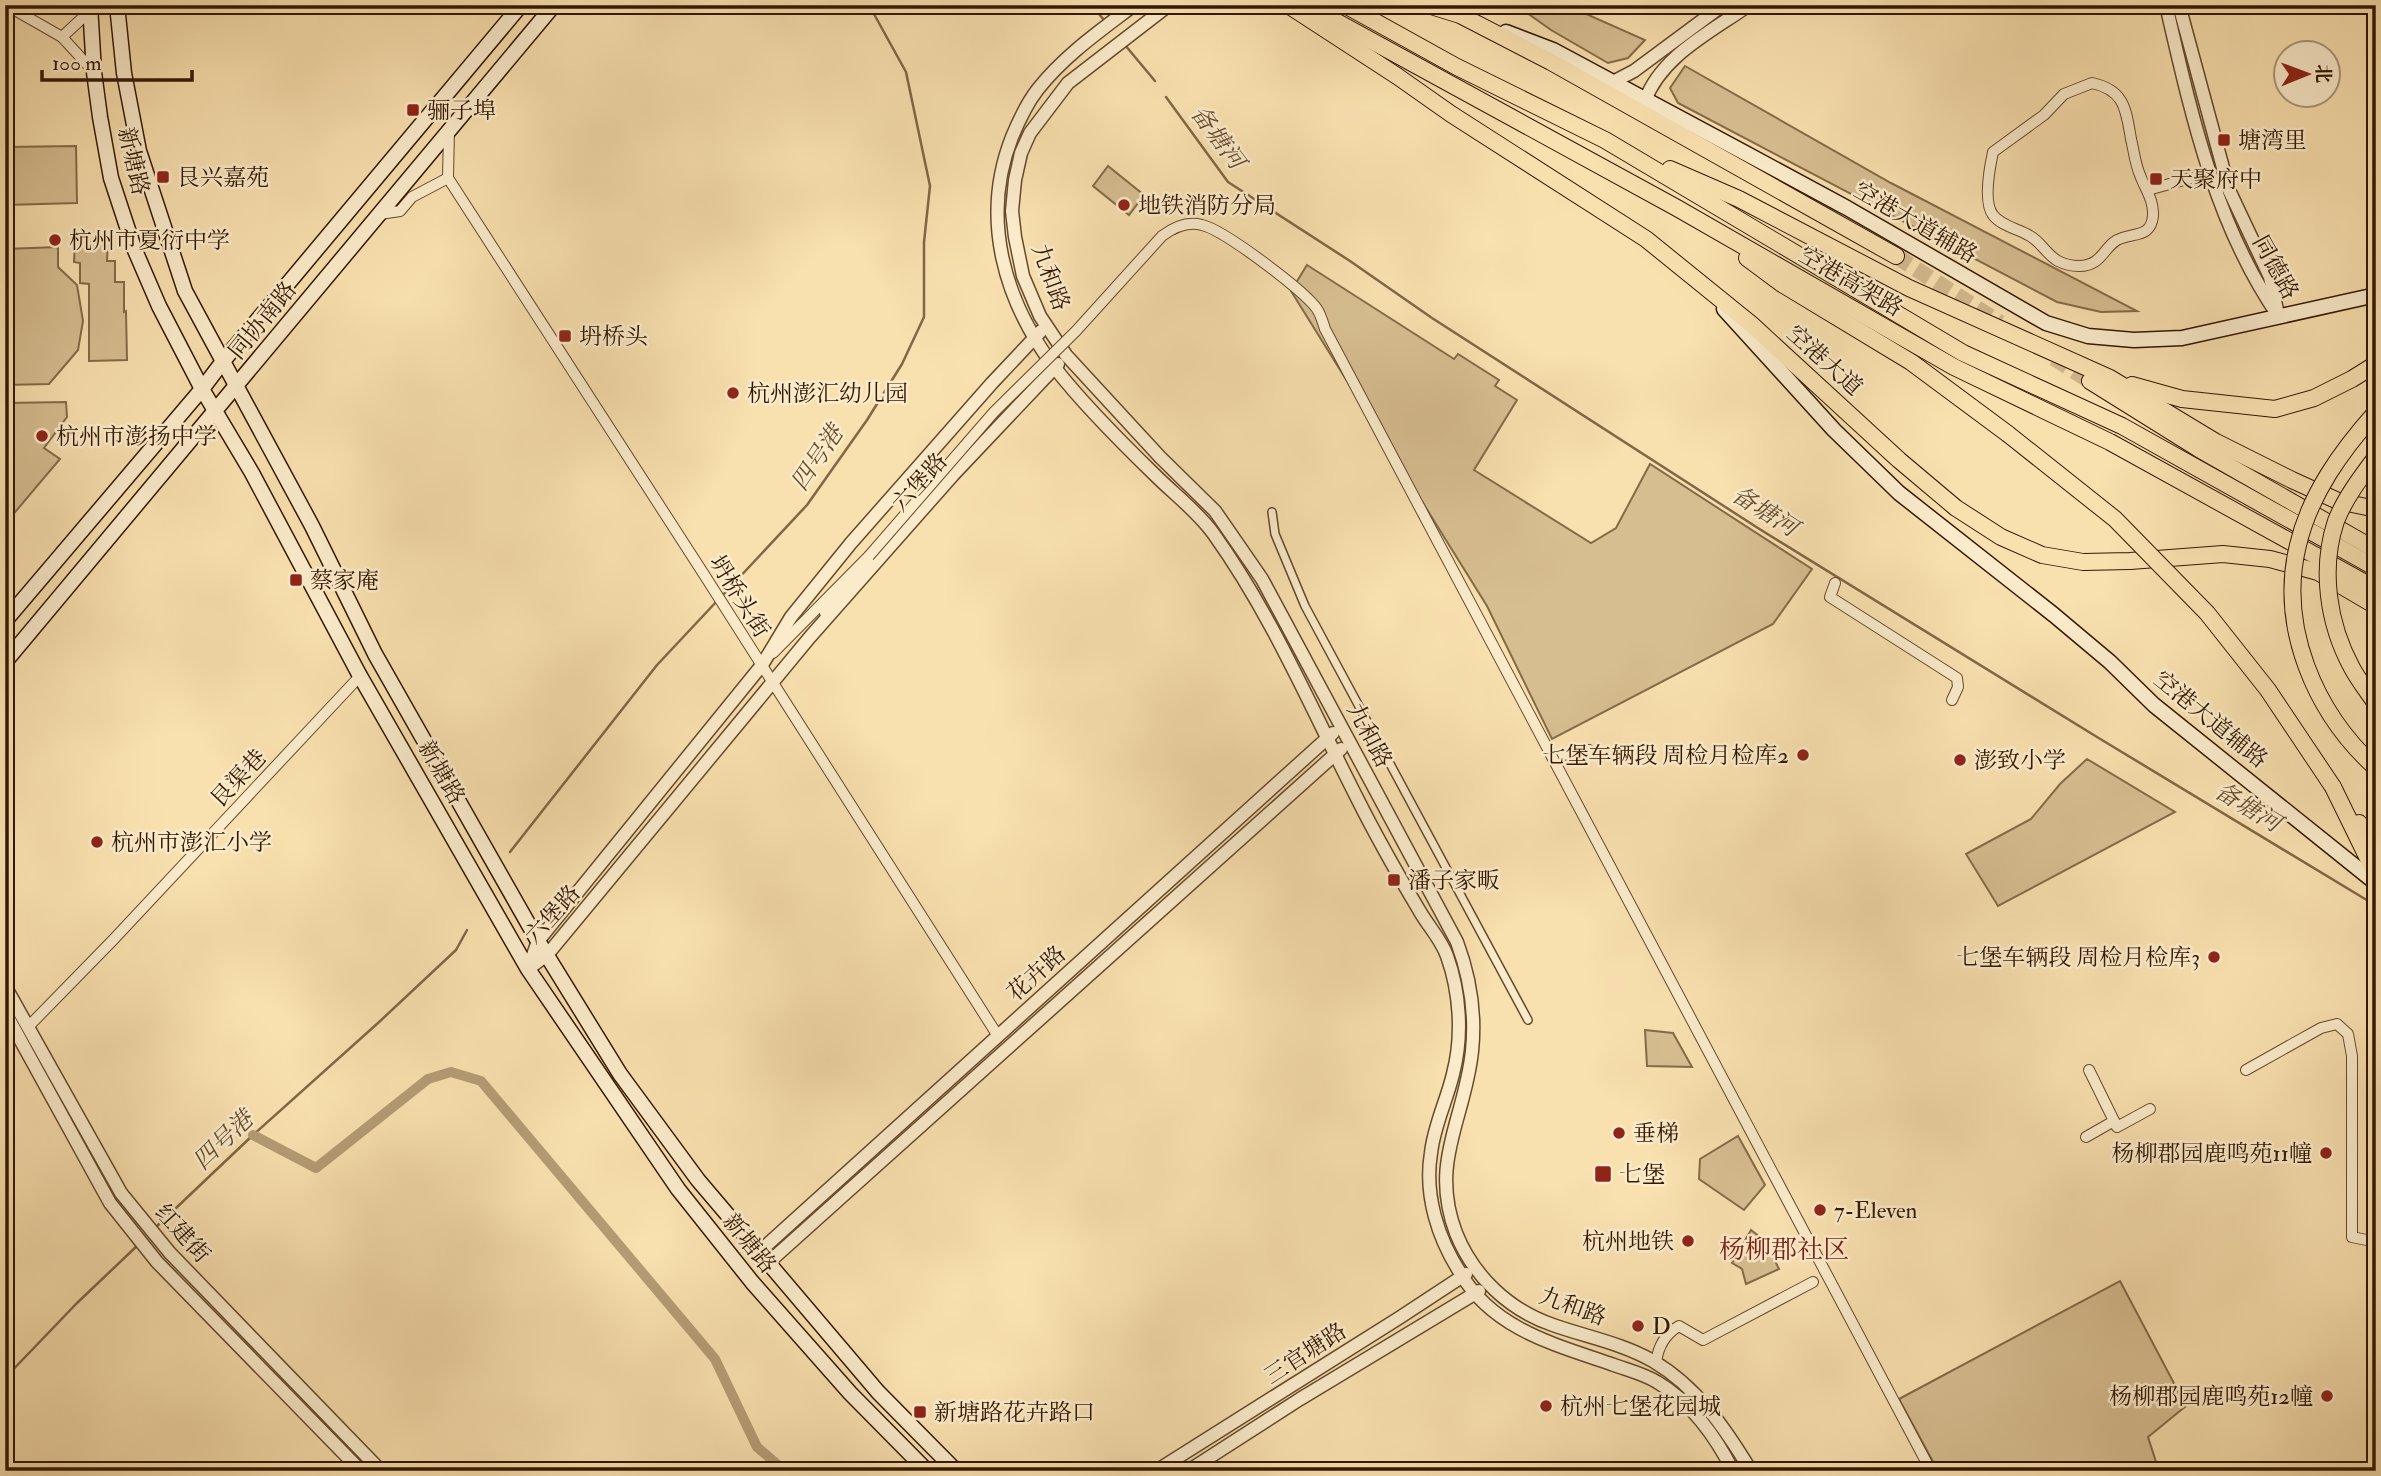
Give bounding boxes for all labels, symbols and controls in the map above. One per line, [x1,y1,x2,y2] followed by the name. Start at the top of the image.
[42,38,192,82] scale bar
[2272,38,2342,108] north arrow
[52,50,102,77] text: 100 m
[2311,64,2335,83] text: 北
[427,96,496,125] place label: 骊子埠
[1184,99,1254,179] water label: 备塘河
[405,102,421,118] marker: 骊子埠
[112,124,155,198] street label: 新塘路
[2238,126,2307,155] place label: 塘湾里
[2216,132,2232,148] marker: 塘湾里
[177,163,269,192] place label: 艮兴嘉苑
[2170,165,2262,194] place label: 天聚府中
[155,169,171,185] marker: 艮兴嘉苑
[2148,171,2164,187] marker: 天聚府中
[1849,175,1983,269] street label: 空港大道辅路
[1138,191,1276,220] place label: 地铁消防分局
[1116,197,1132,213] marker: 地铁消防分局
[69,226,230,255] place label: 杭州市夏衍中学
[2246,230,2305,304] street label: 同德路
[47,232,63,248] marker: 杭州市夏衍中学
[1025,240,1076,315] street label: 九和路
[1794,240,1908,323] street label: 空港高架路
[222,275,303,365] street label: 同协南路
[1781,319,1869,402] street label: 空港大道
[579,322,648,351] place label: 坍桥头
[557,328,573,344] marker: 坍桥头
[747,379,908,408] place label: 杭州澎汇幼儿园
[725,385,741,401] marker: 杭州澎汇幼儿园
[784,417,852,497] water label: 四号港
[56,422,217,451] place label: 杭州市澎扬中学
[34,428,50,444] marker: 杭州市澎扬中学
[886,447,953,518] street label: 六堡路
[1726,479,1807,546] water label: 备塘河
[703,550,776,643] street label: 坍桥头街
[310,566,379,595] place label: 蔡家庵
[288,572,304,588] marker: 蔡家庵
[2148,665,2273,774] street label: 空港大道辅路
[1341,698,1399,773] street label: 九和路
[412,735,471,809] street label: 新塘路
[1543,741,1789,770] place label: 七堡车辆段 周检月检库2
[204,743,272,813] street label: 艮渠巷
[1974,746,2066,775] place label: 澎致小学
[1795,747,1811,763] marker: 七堡车辆段 周检月检库2
[1952,752,1968,768] marker: 澎致小学
[2209,776,2290,841] water label: 备塘河
[111,828,272,857] place label: 杭州市澎汇小学
[89,834,105,850] marker: 杭州市澎汇小学
[1408,866,1500,895] place label: 潘子家畈
[1386,872,1402,888] marker: 潘子家畈
[519,879,586,950] street label: 六堡路
[1001,940,1072,1007] street label: 花卉路
[1956,943,2200,972] place label: 七堡车辆段 周检月检库3
[2206,949,2222,965] marker: 七堡车辆段 周检月检库3
[187,1102,262,1177] water label: 四号港
[1633,1119,1679,1148] place label: 垂梯
[1611,1125,1627,1141] marker: 垂梯
[2112,1139,2312,1168] place label: 杨柳郡园鹿鸣苑11幢
[2318,1145,2334,1161] marker: 杨柳郡园鹿鸣苑11幢
[1619,1160,1665,1189] place label: 七堡
[1593,1164,1613,1184] marker: 七堡
[1834,1196,1918,1225] place label: 7-Eleven
[149,1198,216,1269] street label: 红建街
[1812,1202,1828,1218] marker: 7-Eleven
[717,1207,783,1279] street label: 新塘路
[1582,1227,1674,1256] place label: 杭州地铁
[1680,1233,1696,1249] marker: 杭州地铁
[1719,1234,1849,1266] district label: 杨柳郡社区
[1535,1281,1610,1332] street label: 九和路
[1652,1312,1671,1341] place label: D
[1259,1316,1352,1391] street label: 三官塘路
[1630,1318,1646,1334] marker: D
[2109,1382,2313,1411] place label: 杨柳郡园鹿鸣苑12幢
[2319,1388,2335,1404] marker: 杨柳郡园鹿鸣苑12幢
[1560,1392,1721,1421] place label: 杭州七堡花园城
[934,1398,1095,1427] place label: 新塘路花卉路口
[1538,1398,1554,1414] marker: 杭州七堡花园城
[912,1404,928,1420] marker: 新塘路花卉路口

